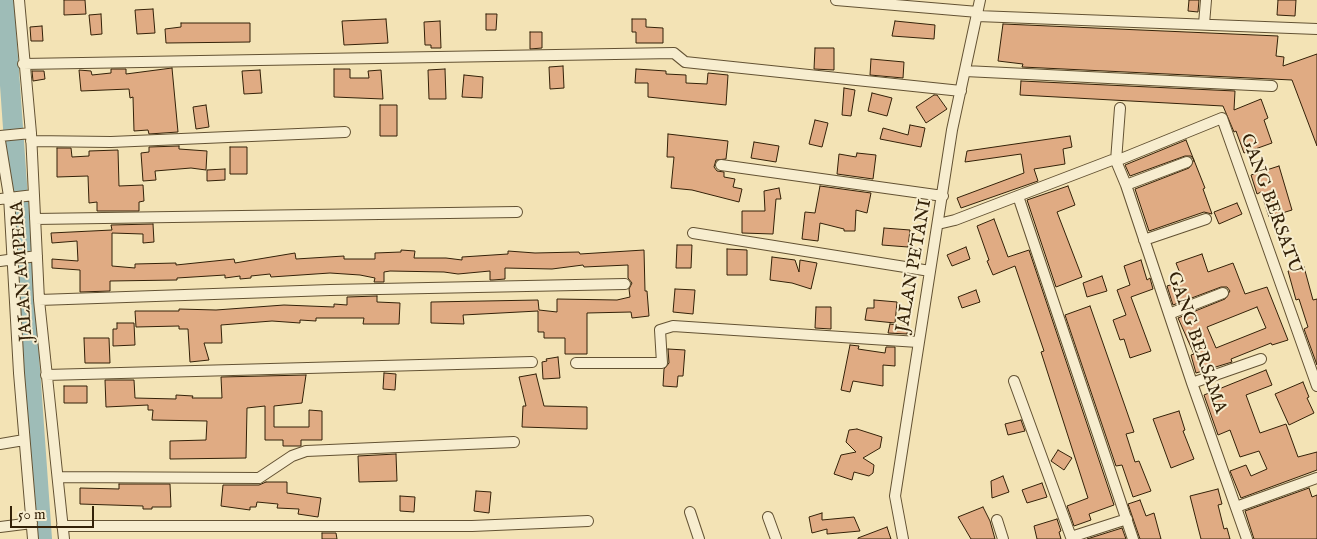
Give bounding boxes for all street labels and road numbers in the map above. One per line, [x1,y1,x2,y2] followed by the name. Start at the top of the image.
[1235,131,1305,277] street label: GANG BERSATU
[893,198,937,334] street label: JALAN PETANI
[7,200,39,342] street label: JALAN AMPERA
[1162,269,1230,417] street label: GANG BERSAMA

